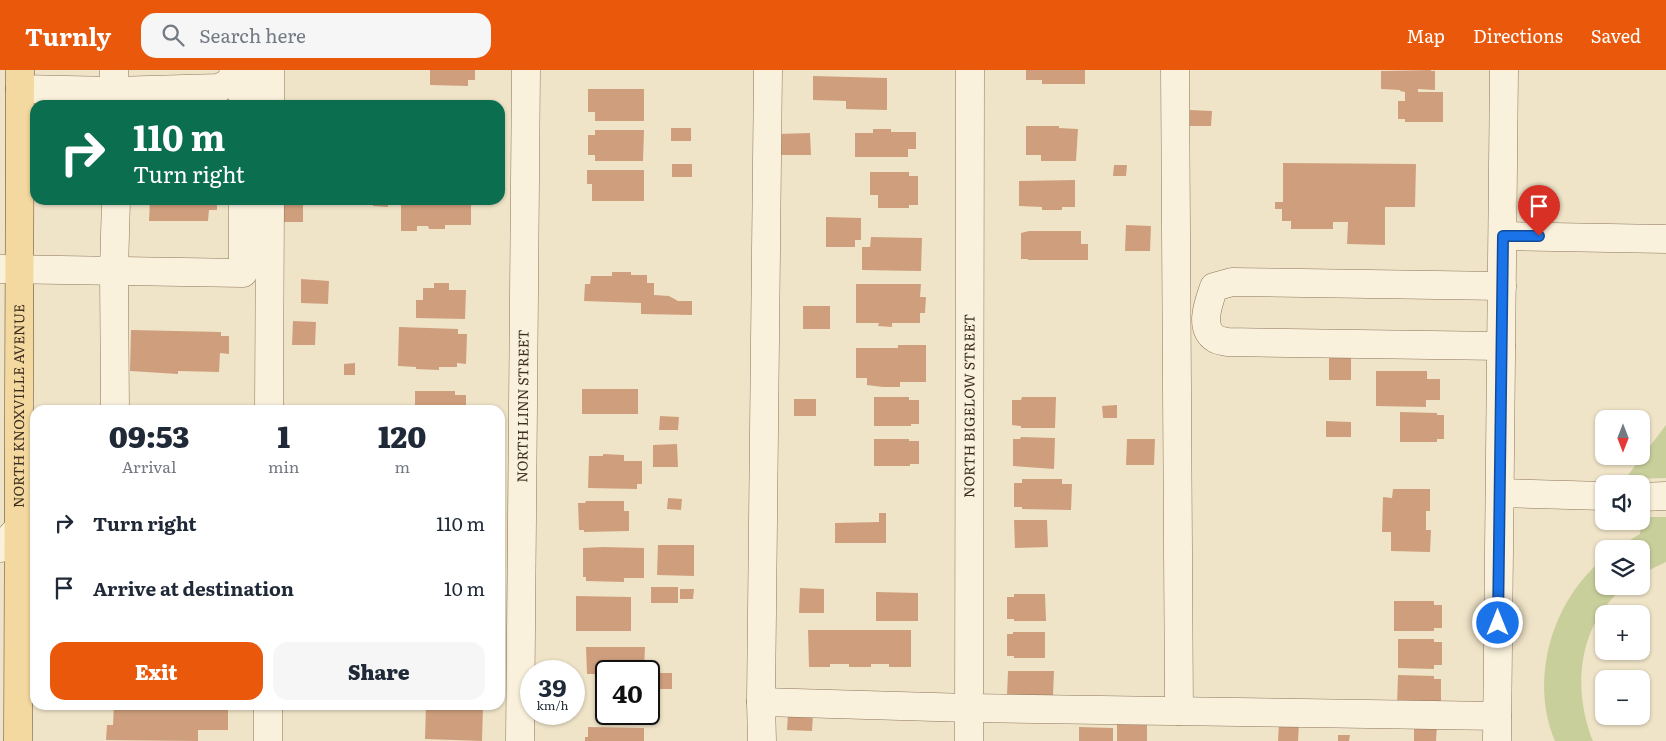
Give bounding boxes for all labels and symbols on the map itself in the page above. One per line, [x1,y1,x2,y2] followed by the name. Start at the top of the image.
[1518,185,1560,236] pin
[8,304,28,508] street label: NORTH KNOXVILLE AVENUE
[958,314,979,498] street label: NORTH BIGELOW STREET
[511,329,533,483] street label: NORTH LINN STREET
[1595,410,1650,465] north arrow
[1471,596,1523,648] position arrow
[595,660,660,725] speed limit sign: 40

